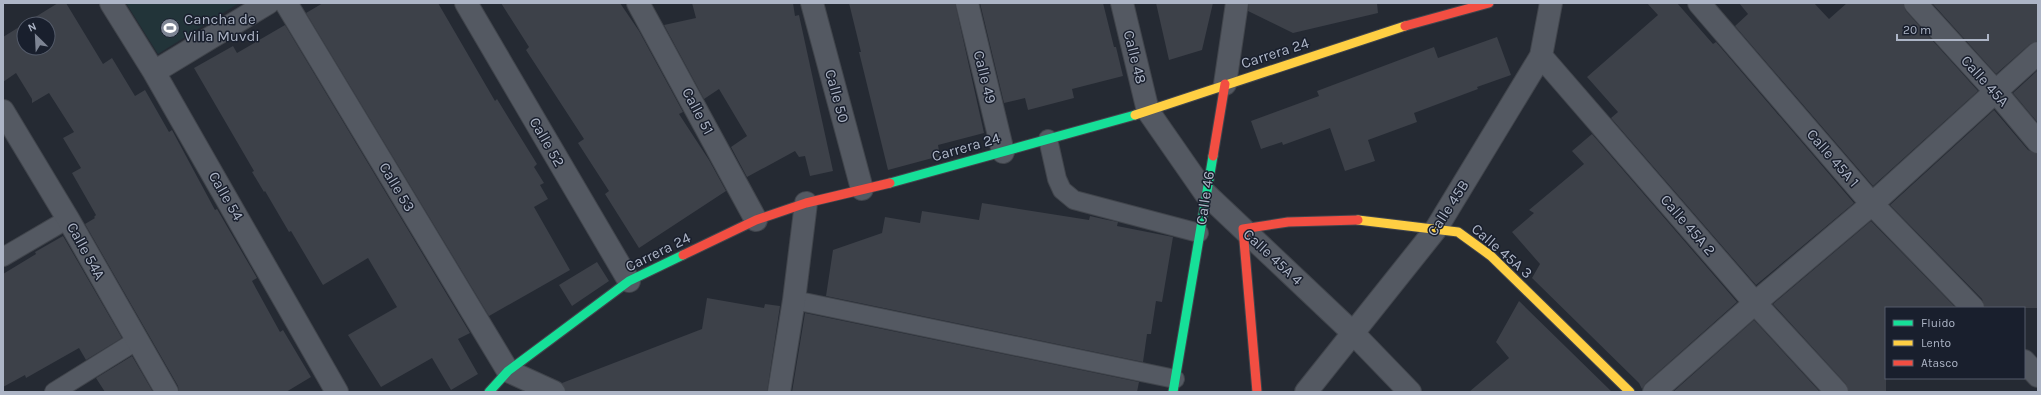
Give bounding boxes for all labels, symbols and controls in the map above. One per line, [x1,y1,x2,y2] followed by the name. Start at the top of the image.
[184,10,260,45] place label: Cancha de Villa Muvdi
[16,16,56,56] north arrow
[1897,16,1988,42] scale bar
[159,17,181,39] sports icon: Cancha de Villa Muvdi
[26,20,38,35] text: N
[1903,23,1931,37] text: 20 m
[1120,28,1150,86] street label: Calle 48
[1239,33,1312,72] street label: Carrera 24
[970,49,1000,105] street label: Calle 49
[1957,52,2013,111] street label: Calle 45A
[821,67,853,125] street label: Calle 50
[678,84,718,138] street label: Calle 51
[526,114,568,170] street label: Calle 52
[1803,125,1863,191] street label: Calle 45A 1
[930,128,1003,165] street label: Carrera 24
[375,159,419,215] street label: Calle 53
[205,168,248,224] street label: Calle 54
[1192,170,1218,226] street label: Calle 46
[1423,177,1473,239] street label: Calle 45B
[1657,191,1719,259] street label: Calle 45A 2
[63,219,109,283] street label: Calle 54A
[1468,220,1536,282] street label: Calle 45A 3
[1240,225,1307,289] street label: Calle 45A 4
[622,228,694,276] street label: Carrera 24
[1885,307,2025,379] legend
[1921,316,1955,330] text: Fluido
[1921,336,1951,350] text: Lento
[1921,356,1958,370] text: Atasco

